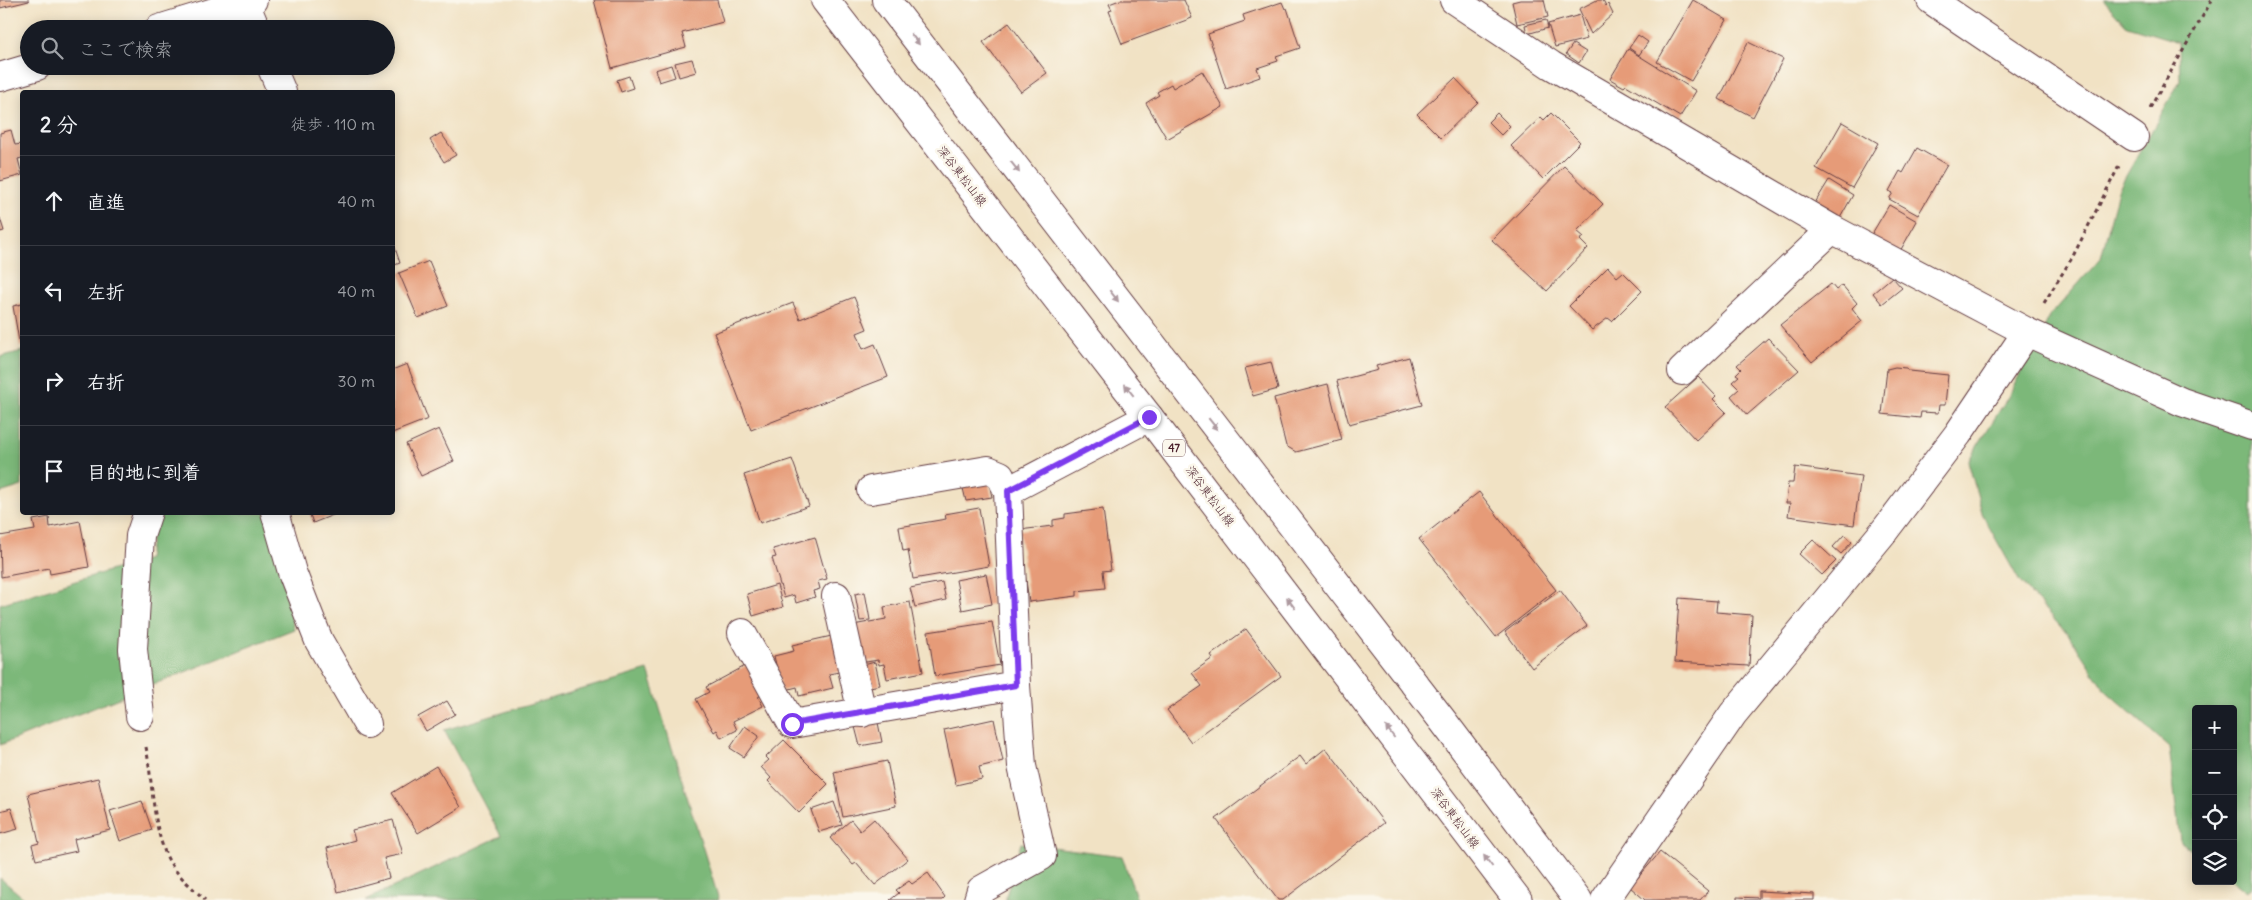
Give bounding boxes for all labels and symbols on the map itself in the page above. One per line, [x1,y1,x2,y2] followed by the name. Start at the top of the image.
[910,32,921,45] one-way arrow
[934,143,990,209] street label: 深谷東松山線
[1009,160,1020,173] one-way arrow
[1109,289,1119,303] one-way arrow
[1123,384,1134,397] one-way arrow
[1138,406,1161,429] route end
[1208,418,1219,431] one-way arrow
[1163,439,1185,456] road number: 47
[1183,462,1238,529] street label: 深谷東松山線
[1286,596,1296,610] one-way arrow
[781,713,804,736] route start
[1384,726,1395,739] one-way arrow
[1428,784,1483,851] street label: 深谷東松山線
[1483,854,1493,868] one-way arrow

